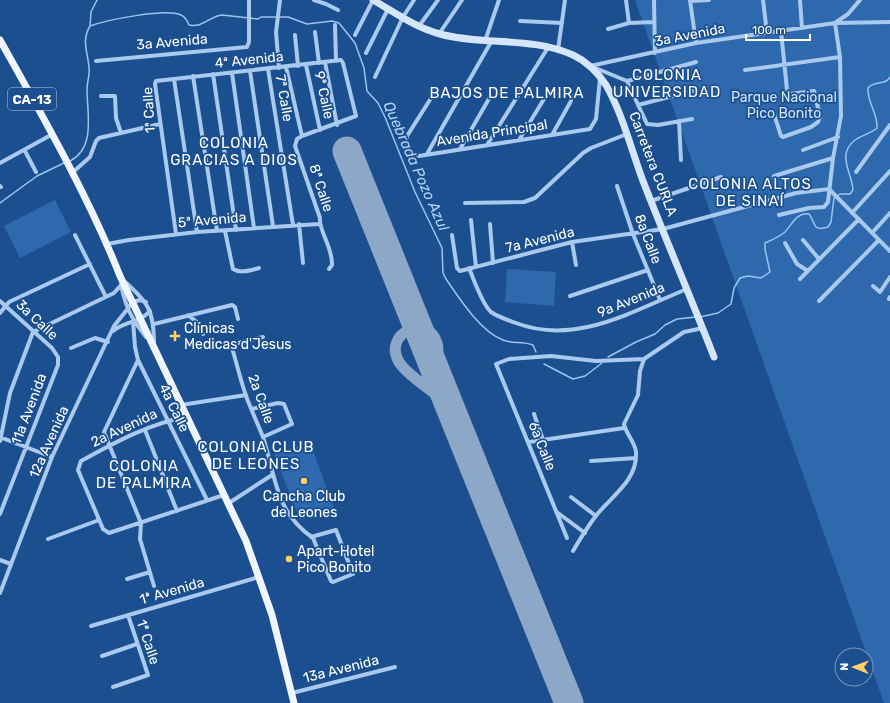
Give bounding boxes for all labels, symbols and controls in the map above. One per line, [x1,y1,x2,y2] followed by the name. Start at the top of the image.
[746,16,810,42] scale bar
[653,20,727,50] street label: 3a Avenida
[752,23,786,37] text: 100 m
[136,30,208,54] street label: 3a Avenida
[214,48,284,72] street label: 4ª Avenida
[613,66,721,101] district label: COLONIA UNIVERSIDAD
[311,69,337,121] street label: 9ª Calle
[272,73,297,123] street label: 7ª Calle
[430,84,584,102] district label: BAJOS DE PALMIRA
[139,86,159,134] street label: 1ª Calle
[8,88,56,110] road number: CA-13
[731,89,837,122] park label: Parque Nacional Pico Bonito
[379,98,453,234] water label: Quebrada Pozo Azul
[625,109,681,219] street label: Carretera CURLA
[435,116,549,150] street label: Avenida Principal
[170,134,298,169] district label: COLONIA GRACIAS A DIOS
[305,162,337,214] street label: 8ª Calle
[688,175,812,210] district label: COLONIA ALTOS DE SINAÍ
[177,209,247,231] street label: 5ª Avenida
[631,212,665,266] street label: 8a Calle
[504,223,576,257] street label: 7a Avenida
[595,279,667,321] street label: 9a Avenida
[12,296,62,344] street label: 3a Calle
[184,320,292,353] place label: Clínicas Medicas d'Jesus
[169,330,181,342] marker: Clínicas Medicas d'Jesus
[8,371,50,447] street label: 11a Avenida
[244,372,278,426] street label: 2a Calle
[155,381,193,435] street label: 4a Calle
[26,403,72,481] street label: 12a Avenida
[88,405,160,451] street label: 2a Avenida
[525,419,560,473] street label: 6a Calle
[197,438,315,473] district label: COLONIA CLUB DE LEONES
[96,457,192,492] district label: COLONIA DE PALMIRA
[299,476,309,486] marker: Cancha Club de Leones
[263,488,345,521] place label: Cancha Club de Leones
[297,543,374,576] place label: Apart-Hotel Pico Bonito
[284,554,294,564] marker: Apart-Hotel Pico Bonito
[138,574,206,608] street label: 1ª Avenida
[133,617,163,667] street label: 1ª Calle
[834,647,874,687] north arrow
[301,651,381,687] street label: 13a Avenida
[838,663,851,671] text: N

